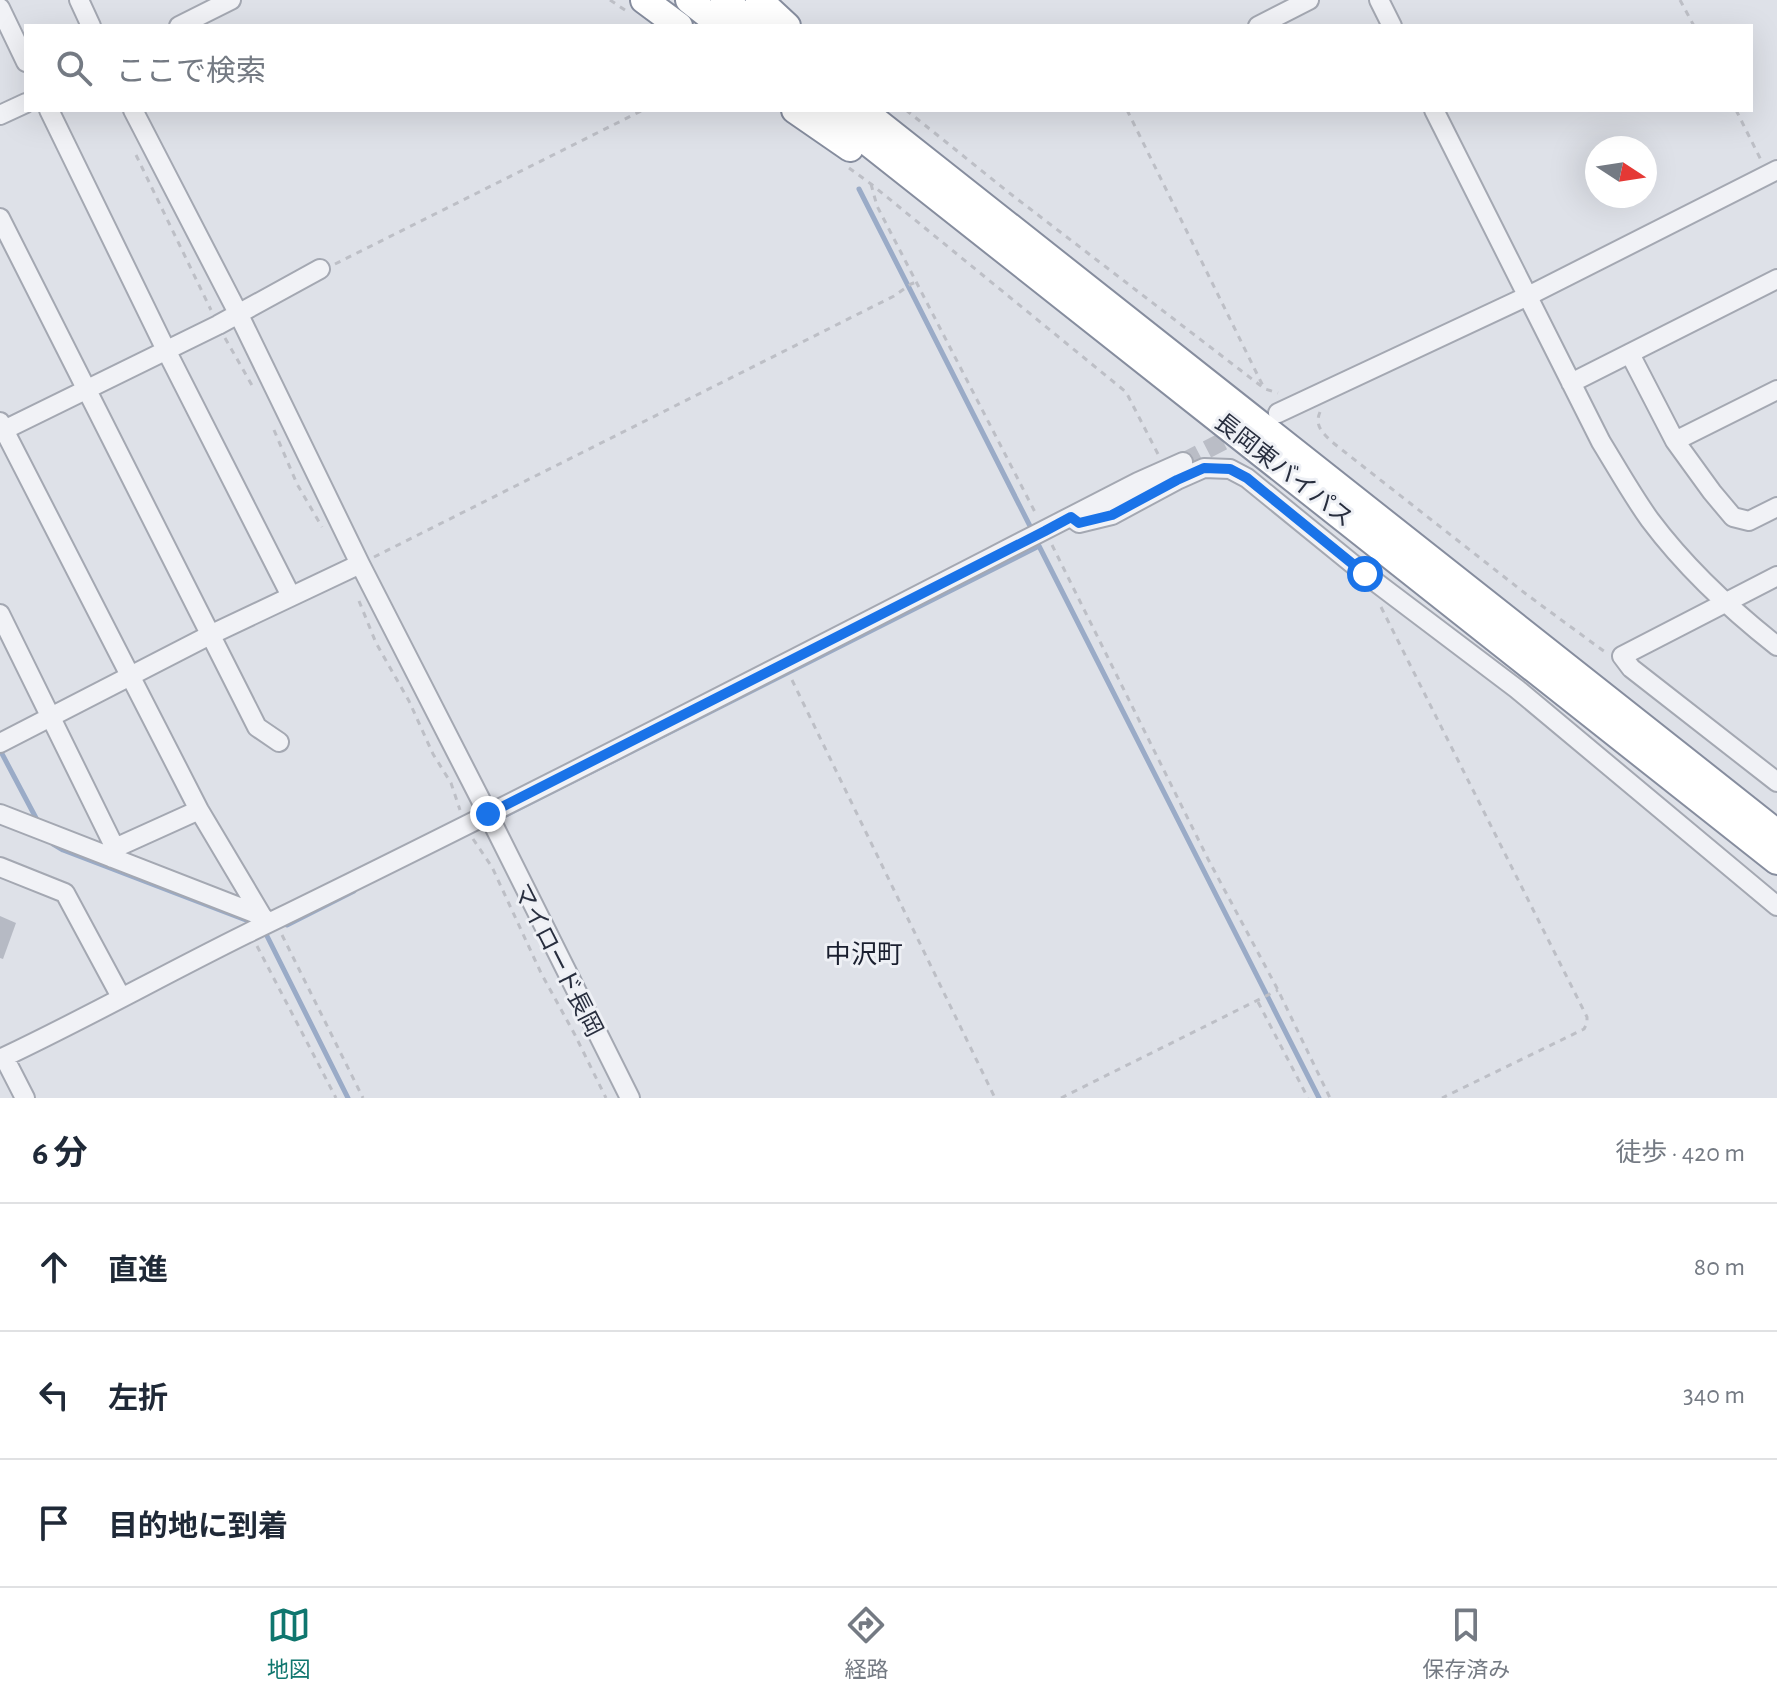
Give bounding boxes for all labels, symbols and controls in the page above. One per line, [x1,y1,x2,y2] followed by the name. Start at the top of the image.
[24,24,1753,112] search box
[52,46,96,90] icon: search
[116,57,266,87] text: ここで検索
[1585,136,1657,208] north arrow
[1210,408,1358,532] street label: 長岡東バイパス
[1347,556,1383,592] route start
[470,796,506,832] route end
[508,880,607,1041] street label: マイロード長岡
[825,941,903,968] district label: 中沢町
[32,1137,88,1171] text: 6 分
[1615,1140,1745,1166] text: 徒歩 · 420 m
[32,1245,76,1289] icon: ahead
[1694,1254,1745,1280] text: 80 m
[108,1256,168,1286] text: 直進
[32,1373,76,1417] icon: left
[1683,1382,1745,1408] text: 340 m
[108,1384,168,1414] text: 左折
[32,1501,76,1545] icon: arrive
[108,1512,288,1542] text: 目的地に到着
[267,1603,311,1683] tab: 地図
[844,1603,888,1683] tab: 経路
[1422,1603,1510,1683] tab: 保存済み

